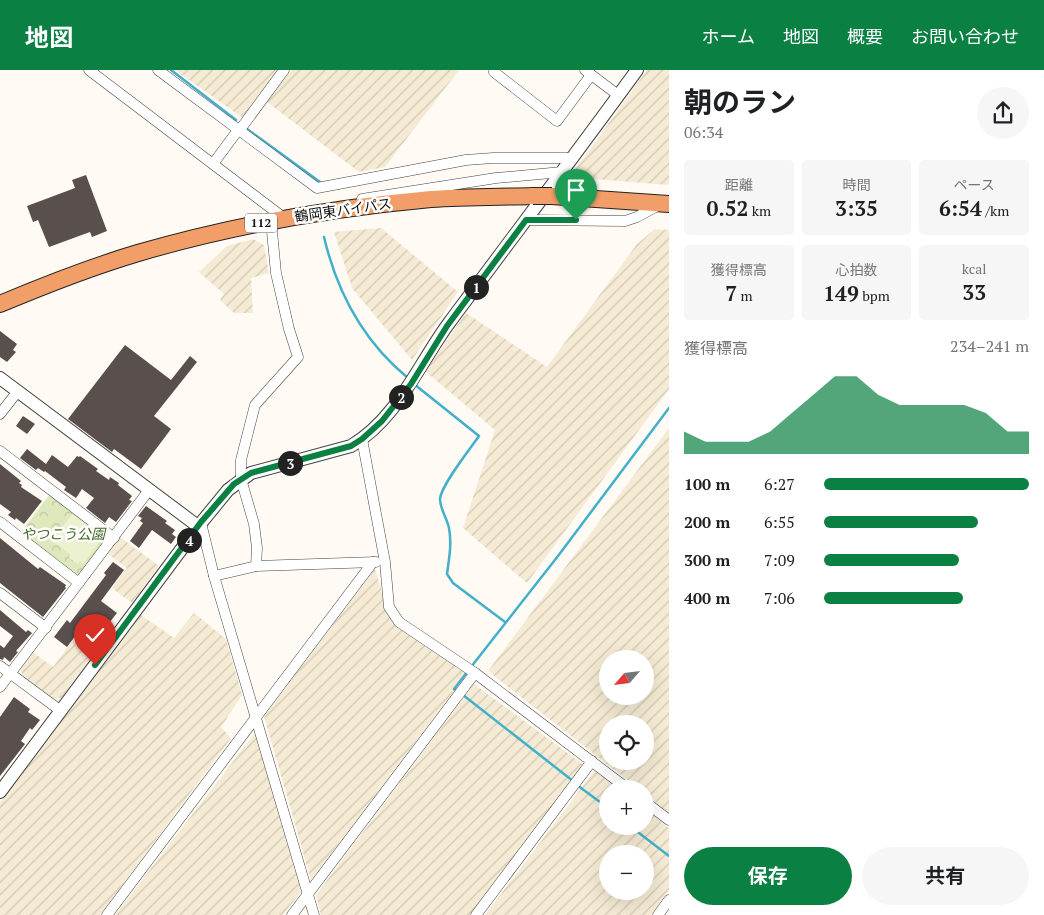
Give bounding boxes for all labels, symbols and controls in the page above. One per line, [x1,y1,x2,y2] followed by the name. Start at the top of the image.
[25,21,73,53] text: 地図
[702,24,755,48] text: ホーム
[783,24,819,48] text: 地図
[847,24,883,48] text: 概要
[911,24,1019,48] text: お問い合わせ
[684,83,796,120] text: 朝のラン
[977,87,1029,139] button: share
[684,121,723,143] text: 06:34
[555,169,597,220] pin
[725,175,753,194] text: 距離
[842,175,870,194] text: 時間
[954,175,995,194] text: ペース
[562,176,590,204] icon: arrive
[293,193,393,226] street label: 鶴岡東バイパス
[707,194,748,222] text: 0.52
[835,194,878,222] text: 3:35
[939,194,982,222] text: 6:54
[748,201,771,220] text: km
[982,201,1009,220] text: /km
[245,214,277,232] road number: 112
[962,259,987,278] text: kcal
[711,260,767,279] text: 獲得標高
[835,260,877,279] text: 心拍数
[464,274,488,300] pin: 1
[473,278,480,297] text: 1
[962,278,986,306] text: 33
[725,279,737,307] text: 7
[823,279,859,307] text: 149
[737,286,753,305] text: m
[859,286,890,305] text: bpm
[950,335,1029,357] text: 234–241 m
[684,337,748,359] text: 獲得標高
[388,384,414,410] pin: 2
[398,388,405,407] text: 2
[278,450,302,476] pin: 3
[287,454,294,473] text: 3
[684,473,730,495] text: 100 m
[764,473,795,495] text: 6:27
[684,511,730,533] text: 200 m
[764,511,795,533] text: 6:55
[21,524,107,543] park label: やつこう公園
[176,528,202,552] pin: 4
[186,531,193,550] text: 4
[684,549,730,571] text: 300 m
[764,549,795,571] text: 7:09
[684,587,730,609] text: 400 m
[764,587,795,609] text: 7:06
[74,614,116,665] pin
[81,621,109,649] icon: check
[599,650,654,705] north arrow
[599,650,654,900] map controls
[599,715,654,770] button: locate
[599,780,654,835] button: +
[599,845,654,900] button: −
[684,847,852,905] button: 保存
[862,847,1029,905] button: 共有

